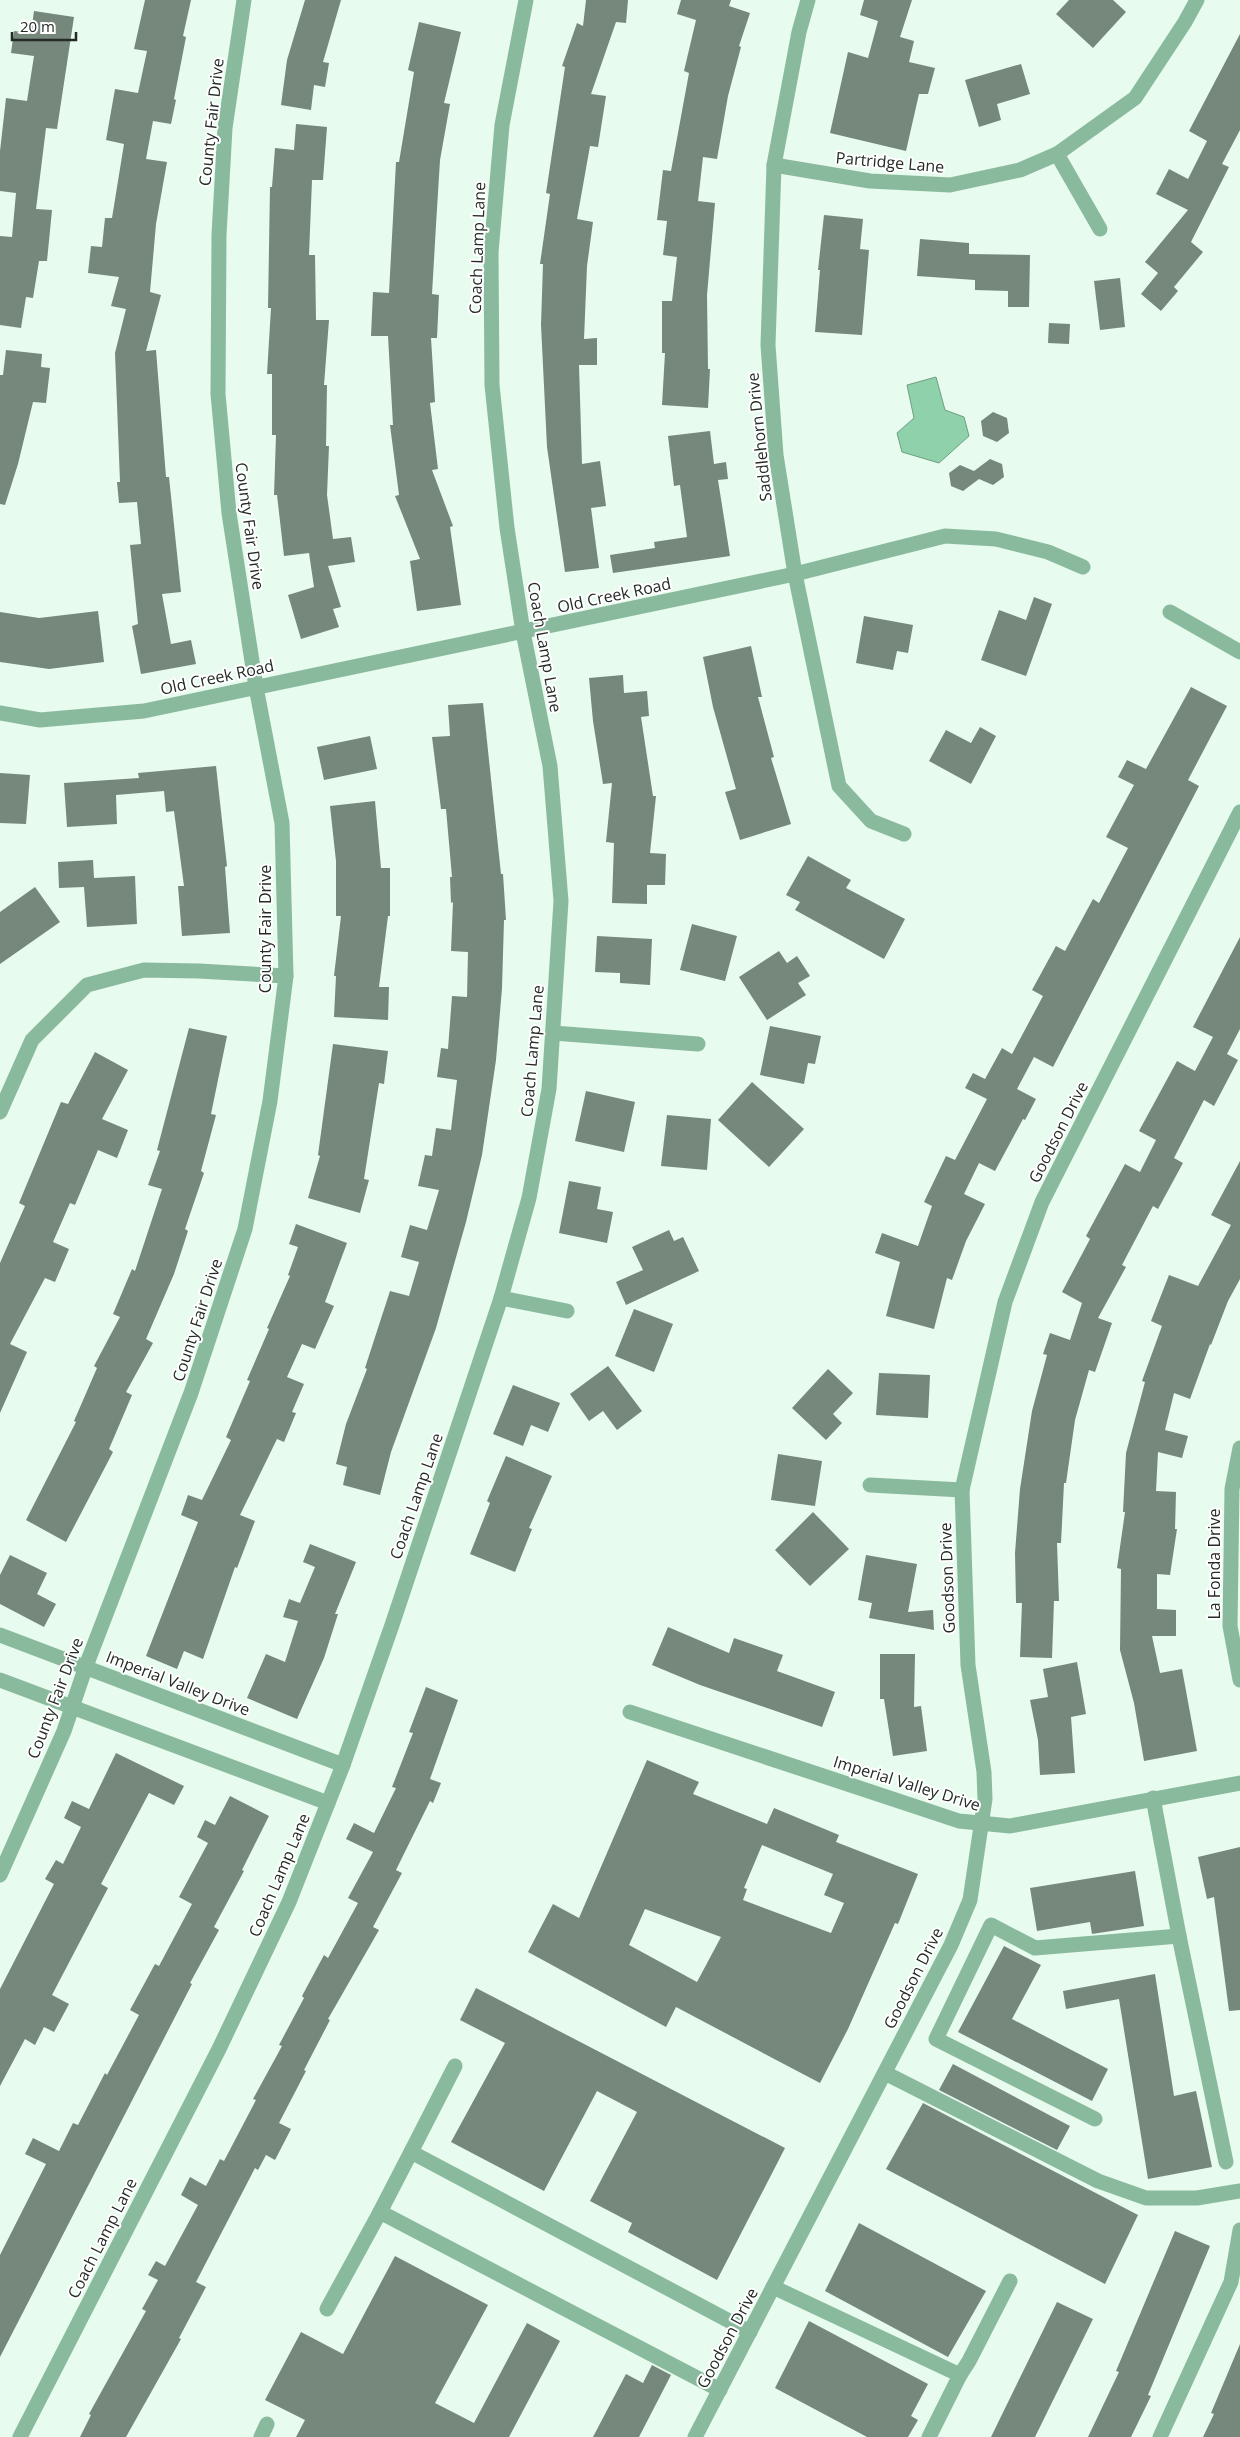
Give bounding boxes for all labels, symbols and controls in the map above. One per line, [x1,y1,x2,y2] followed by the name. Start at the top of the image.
[12,10,76,42] scale bar
[20,16,55,36] text: 20 m
[193,57,229,187] street label: County Fair Drive
[835,146,945,178] street label: Partridge Lane
[464,182,490,314] street label: Coach Lamp Lane
[741,372,777,502] street label: Saddlehorn Drive
[230,461,270,591] street label: County Fair Drive
[555,572,673,618] street label: Old Creek Road
[523,580,567,714] street label: Coach Lamp Lane
[158,654,276,700] street label: Old Creek Road
[254,865,276,993] street label: County Fair Drive
[515,984,549,1118] street label: Coach Lamp Lane
[1023,1078,1093,1186] street label: Goodson Drive
[167,1256,227,1384] street label: County Fair Drive
[384,1430,448,1562] street label: Coach Lamp Lane
[1203,1508,1225,1620] street label: La Fonda Drive
[934,1522,960,1634] street label: Goodson Drive
[22,1634,88,1762] street label: County Fair Drive
[103,1645,253,1721] street label: Imperial Valley Drive
[831,1750,983,1816] street label: Imperial Valley Drive
[243,1810,315,1940] street label: Coach Lamp Lane
[878,1924,948,2032] street label: Goodson Drive
[62,2174,142,2302] street label: Coach Lamp Lane
[691,2284,763,2392] street label: Goodson Drive

